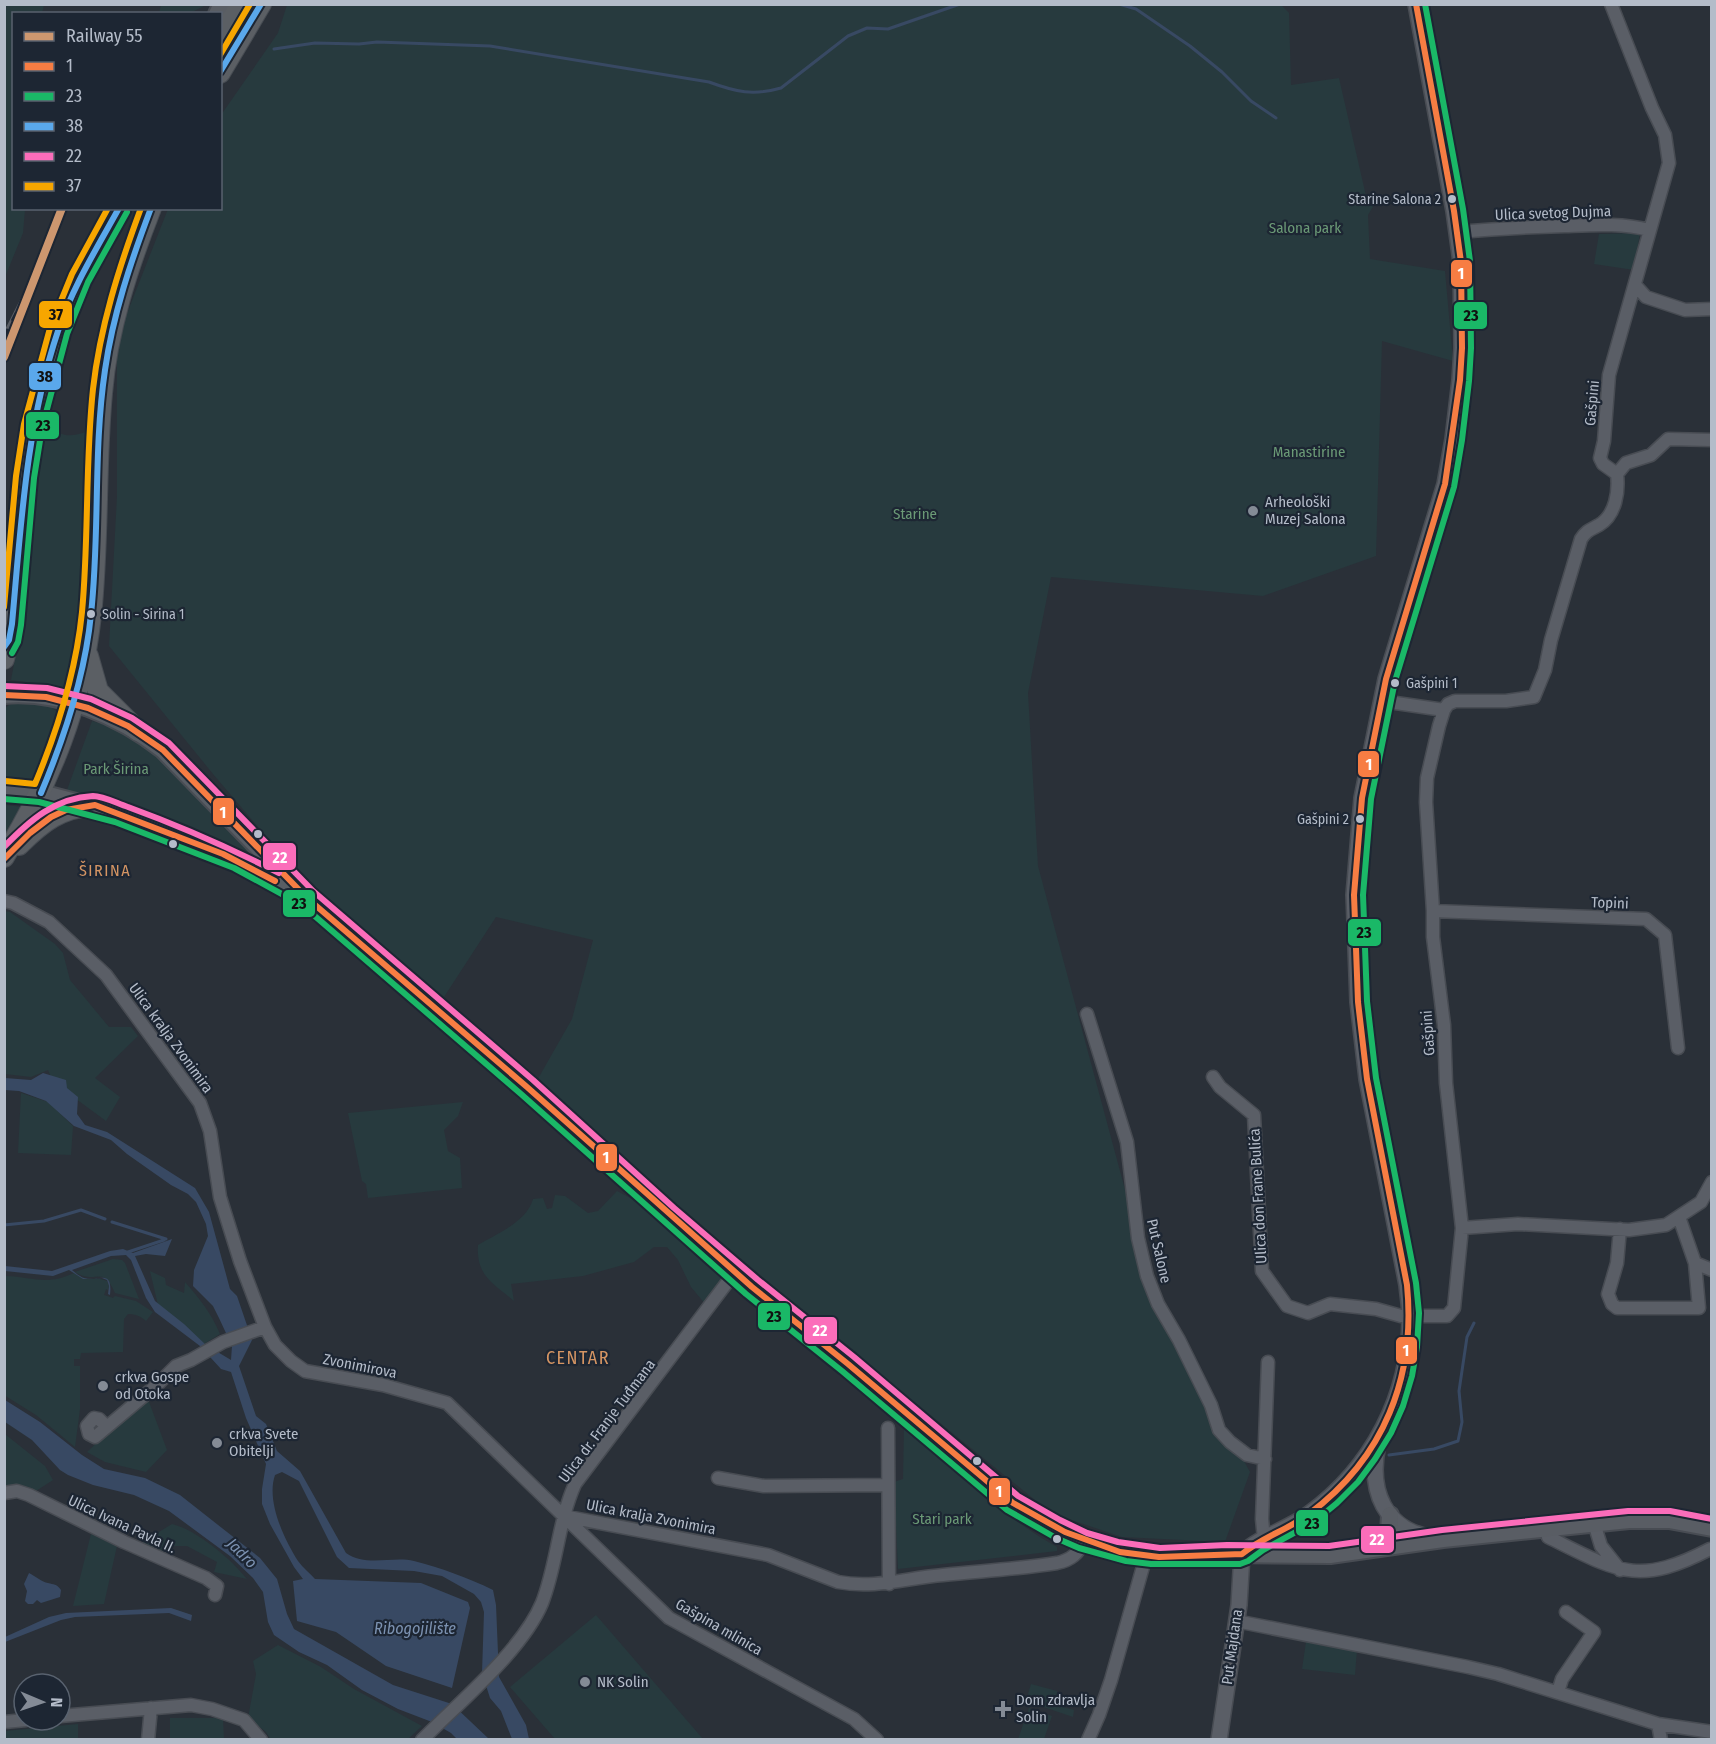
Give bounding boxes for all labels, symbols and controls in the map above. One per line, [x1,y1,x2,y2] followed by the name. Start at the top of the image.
[12,12,222,210] legend
[66,25,143,47] text: Railway 55
[66,55,73,77] text: 1
[66,85,82,107] text: 23
[66,115,83,137] text: 38
[66,145,82,167] text: 22
[66,175,81,197] text: 37
[1348,191,1441,208] place label: Starine Salona 2
[1446,193,1458,205] marker: Starine Salona 2
[1495,202,1611,224] street label: Ulica svetog Dujma
[1269,219,1341,237] park label: Salona park
[1450,259,1473,288] line badge: 1
[1458,264,1464,283] text: 1
[38,300,73,329] line badge: 37
[1453,301,1488,330] line badge: 23
[48,305,63,324] text: 37
[1463,306,1479,325] text: 23
[28,362,62,391] line badge: 38
[36,367,54,386] text: 38
[1581,379,1603,427] street label: Gašpini
[25,411,60,440] line badge: 23
[35,416,51,435] text: 23
[1273,443,1345,461] park label: Manastirine
[1265,493,1346,528] place label: Arheološki Muzej Salona
[1246,504,1260,518] marker: Arheološki Muzej Salona
[893,505,937,523] park label: Starine
[102,606,185,623] place label: Solin - Sirina 1
[85,608,97,620] marker: Solin - Sirina 1
[1406,675,1457,692] place label: Gašpini 1
[1389,677,1401,689] marker: Gašpini 1
[1357,750,1380,778] line badge: 1
[1366,755,1372,774] text: 1
[83,760,149,778] park label: Park Širina
[212,797,235,826] line badge: 1
[220,803,226,822] text: 1
[1297,811,1349,828] place label: Gašpini 2
[1354,813,1366,825] marker: Gašpini 2
[252,828,264,840] unlabelled marker
[167,838,179,850] unlabelled marker
[262,842,297,871] line badge: 22
[272,848,288,867] text: 22
[79,860,131,880] district label: ŠIRINA
[282,889,316,918] line badge: 23
[1591,893,1629,913] street label: Topini
[291,894,307,913] text: 23
[1347,918,1382,947] line badge: 23
[1356,923,1372,942] text: 23
[125,979,217,1097] street label: Ulica kralja Zvonimira
[1417,1010,1439,1056] street label: Gašpini
[1245,1128,1271,1264] street label: Ulica don Frane Bulića
[595,1143,618,1172] line badge: 1
[603,1148,609,1167] text: 1
[1143,1217,1175,1285] street label: Put Salone
[757,1302,791,1331] line badge: 23
[766,1307,782,1326] text: 23
[803,1316,838,1345] line badge: 22
[812,1321,828,1340] text: 22
[1395,1336,1418,1365] line badge: 1
[1403,1341,1409,1360] text: 1
[546,1347,610,1369] district label: CENTAR
[322,1350,398,1382] street label: Zvonimirova
[555,1356,659,1486] street label: Ulica dr. Franje Tuđmana
[115,1368,189,1403] place label: crkva Gospe od Otoka
[96,1379,110,1393] marker: crkva Gospe od Otoka
[229,1425,298,1460] place label: crkva Svete Obitelji
[210,1436,224,1450] marker: crkva Svete Obitelji
[971,1455,983,1467] unlabelled marker
[988,1477,1011,1506] line badge: 1
[996,1482,1002,1501] text: 1
[65,1491,179,1557] street label: Ulica Ivana Pavla II.
[585,1496,717,1538] street label: Ulica kralja Zvonimira
[1295,1509,1329,1537] line badge: 23
[912,1510,972,1528] park label: Stari park
[1304,1514,1320,1533] text: 23
[1360,1525,1395,1554] line badge: 22
[1369,1530,1385,1549] text: 22
[222,1533,261,1572] water label: Jadro
[1051,1533,1063,1545] unlabelled marker
[672,1595,766,1659] street label: Gašpina mlinica
[1218,1608,1246,1686] street label: Put Majdana
[374,1619,456,1638] water label: Ribogojilište
[12,1672,72,1732] north arrow
[597,1673,649,1691] place label: NK Solin
[578,1675,592,1689] marker: NK Solin
[1016,1691,1095,1726] place label: Dom zdravlja Solin
[47,1697,66,1708] text: N
[994,1700,1012,1718] marker: Dom zdravlja Solin

